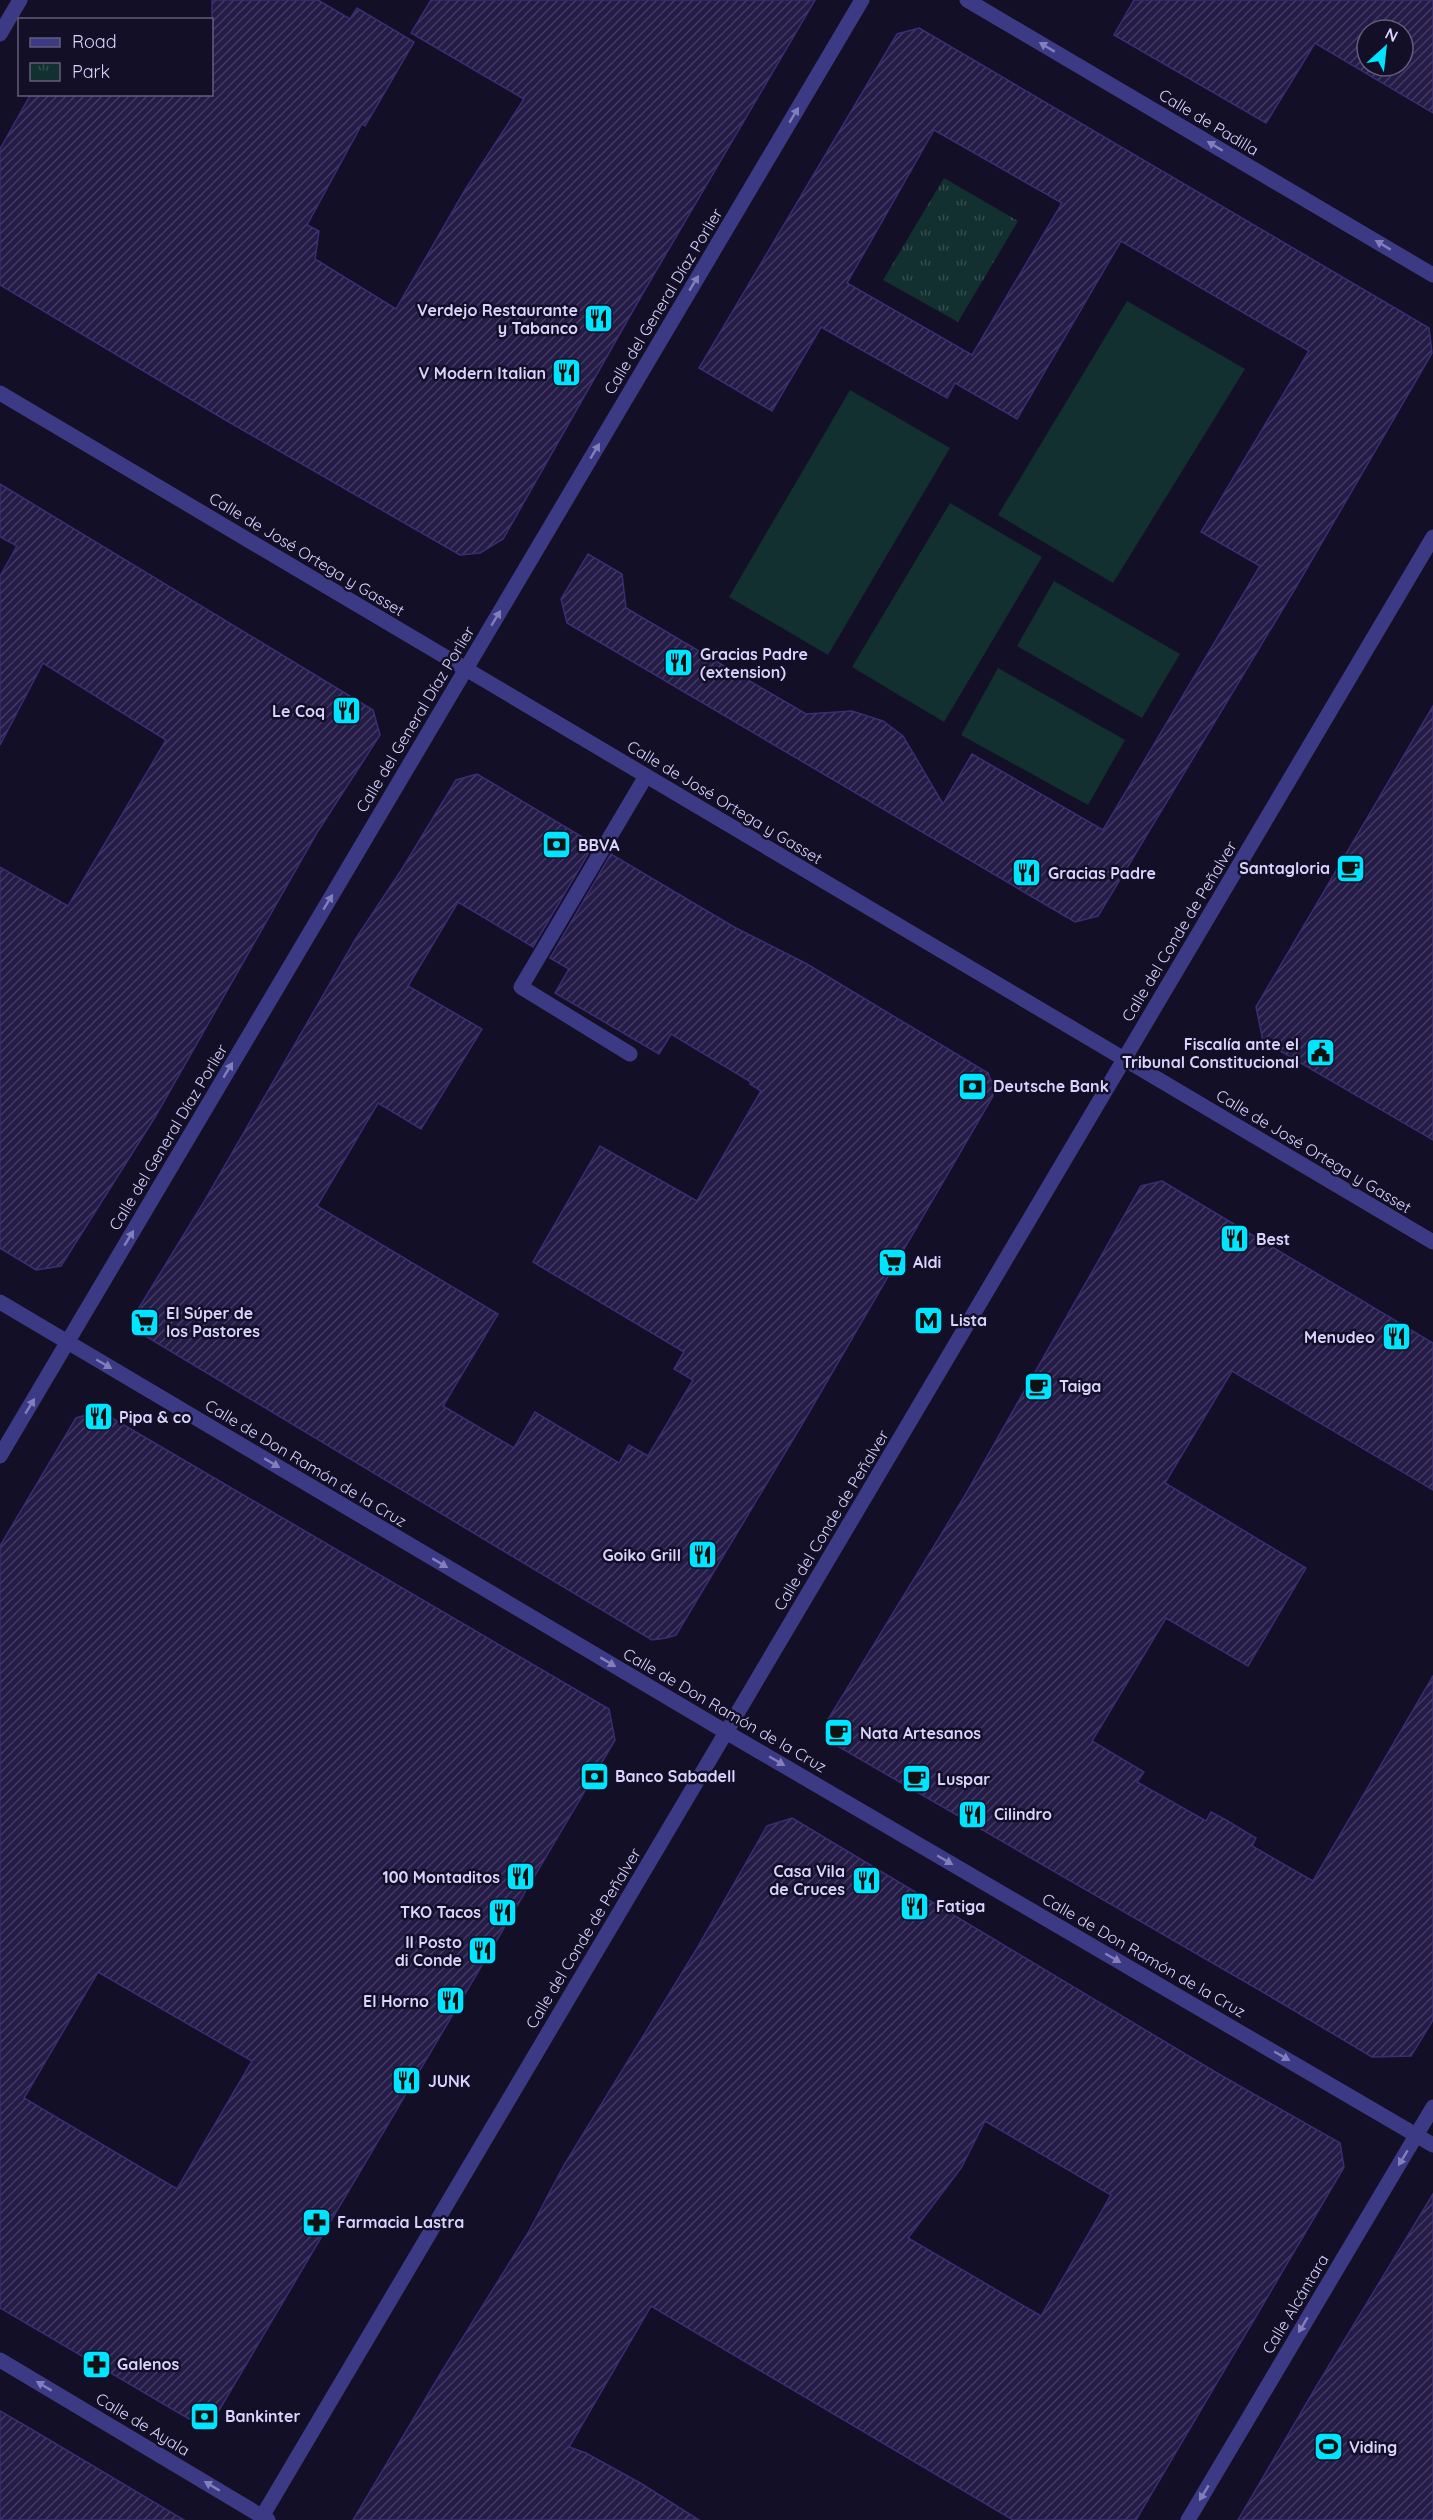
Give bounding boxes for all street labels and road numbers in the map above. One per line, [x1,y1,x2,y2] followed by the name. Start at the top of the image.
[1155,84,1263,160] street label: Calle de Padilla
[599,204,727,398] street label: Calle del General Díaz Porlier
[206,488,408,620] street label: Calle de José Ortega y Gasset
[351,622,479,816] street label: Calle del General Díaz Porlier
[624,736,826,868] street label: Calle de José Ortega y Gasset
[1117,837,1241,1025] street label: Calle del Conde de Peñalver
[104,1040,232,1234] street label: Calle del General Díaz Porlier
[1213,1085,1415,1217] street label: Calle de José Ortega y Gasset
[202,1395,410,1531] street label: Calle de Don Ramón de la Cruz
[769,1426,893,1614] street label: Calle del Conde de Peñalver
[620,1643,830,1777] street label: Calle de Don Ramón de la Cruz
[521,1844,645,2032] street label: Calle del Conde de Peñalver
[1039,1888,1249,2022] street label: Calle de Don Ramón de la Cruz
[1257,2251,1333,2357] street label: Calle Alcántara
[92,2388,194,2460] street label: Calle de Ayala

